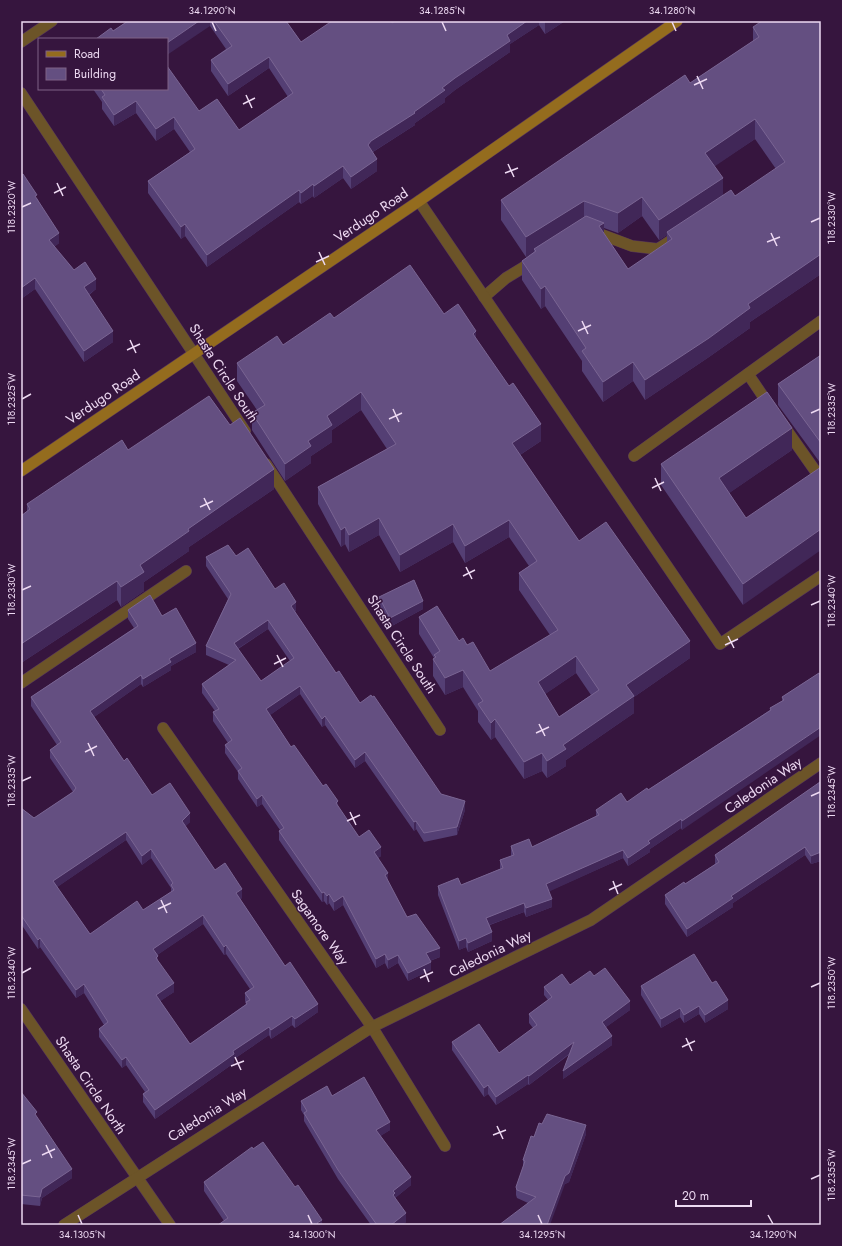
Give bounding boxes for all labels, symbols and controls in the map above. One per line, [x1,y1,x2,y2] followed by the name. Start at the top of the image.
[189,3,235,18] text: 34.1290°N
[419,3,465,18] text: 34.1285°N
[649,3,695,18] text: 34.1280°N
[38,38,168,90] legend
[74,45,100,63] text: Road
[74,65,116,83] text: Building
[4,180,19,233] text: 118.2320°W
[330,183,412,247] street label: Verdugo Road
[824,192,839,244] text: 118.2330°W
[185,320,263,426] street label: Shasta Circle South
[62,365,144,429] street label: Verdugo Road
[4,373,19,425] text: 118.2325°W
[824,383,839,435] text: 118.2335°W
[4,564,19,616] text: 118.2330°W
[824,574,839,627] text: 118.2340°W
[363,591,441,697] street label: Shasta Circle South
[720,751,806,818] street label: Caledonia Way
[4,755,19,807] text: 118.2335°W
[824,766,839,818] text: 118.2345°W
[286,885,354,970] street label: Sagamore Way
[445,924,535,982] street label: Caledonia Way
[4,946,19,999] text: 118.2340°W
[824,957,839,1009] text: 118.2350°W
[51,1032,131,1138] street label: Shasta Circle North
[164,1081,251,1146] street label: Caledonia Way
[4,1138,19,1190] text: 118.2345°W
[824,1149,839,1201] text: 118.2355°W
[676,1182,751,1208] scale bar
[682,1187,709,1205] text: 20 m
[59,1227,105,1242] text: 34.1305°N
[289,1227,335,1242] text: 34.1300°N
[519,1227,565,1242] text: 34.1295°N
[750,1227,796,1242] text: 34.1290°N

